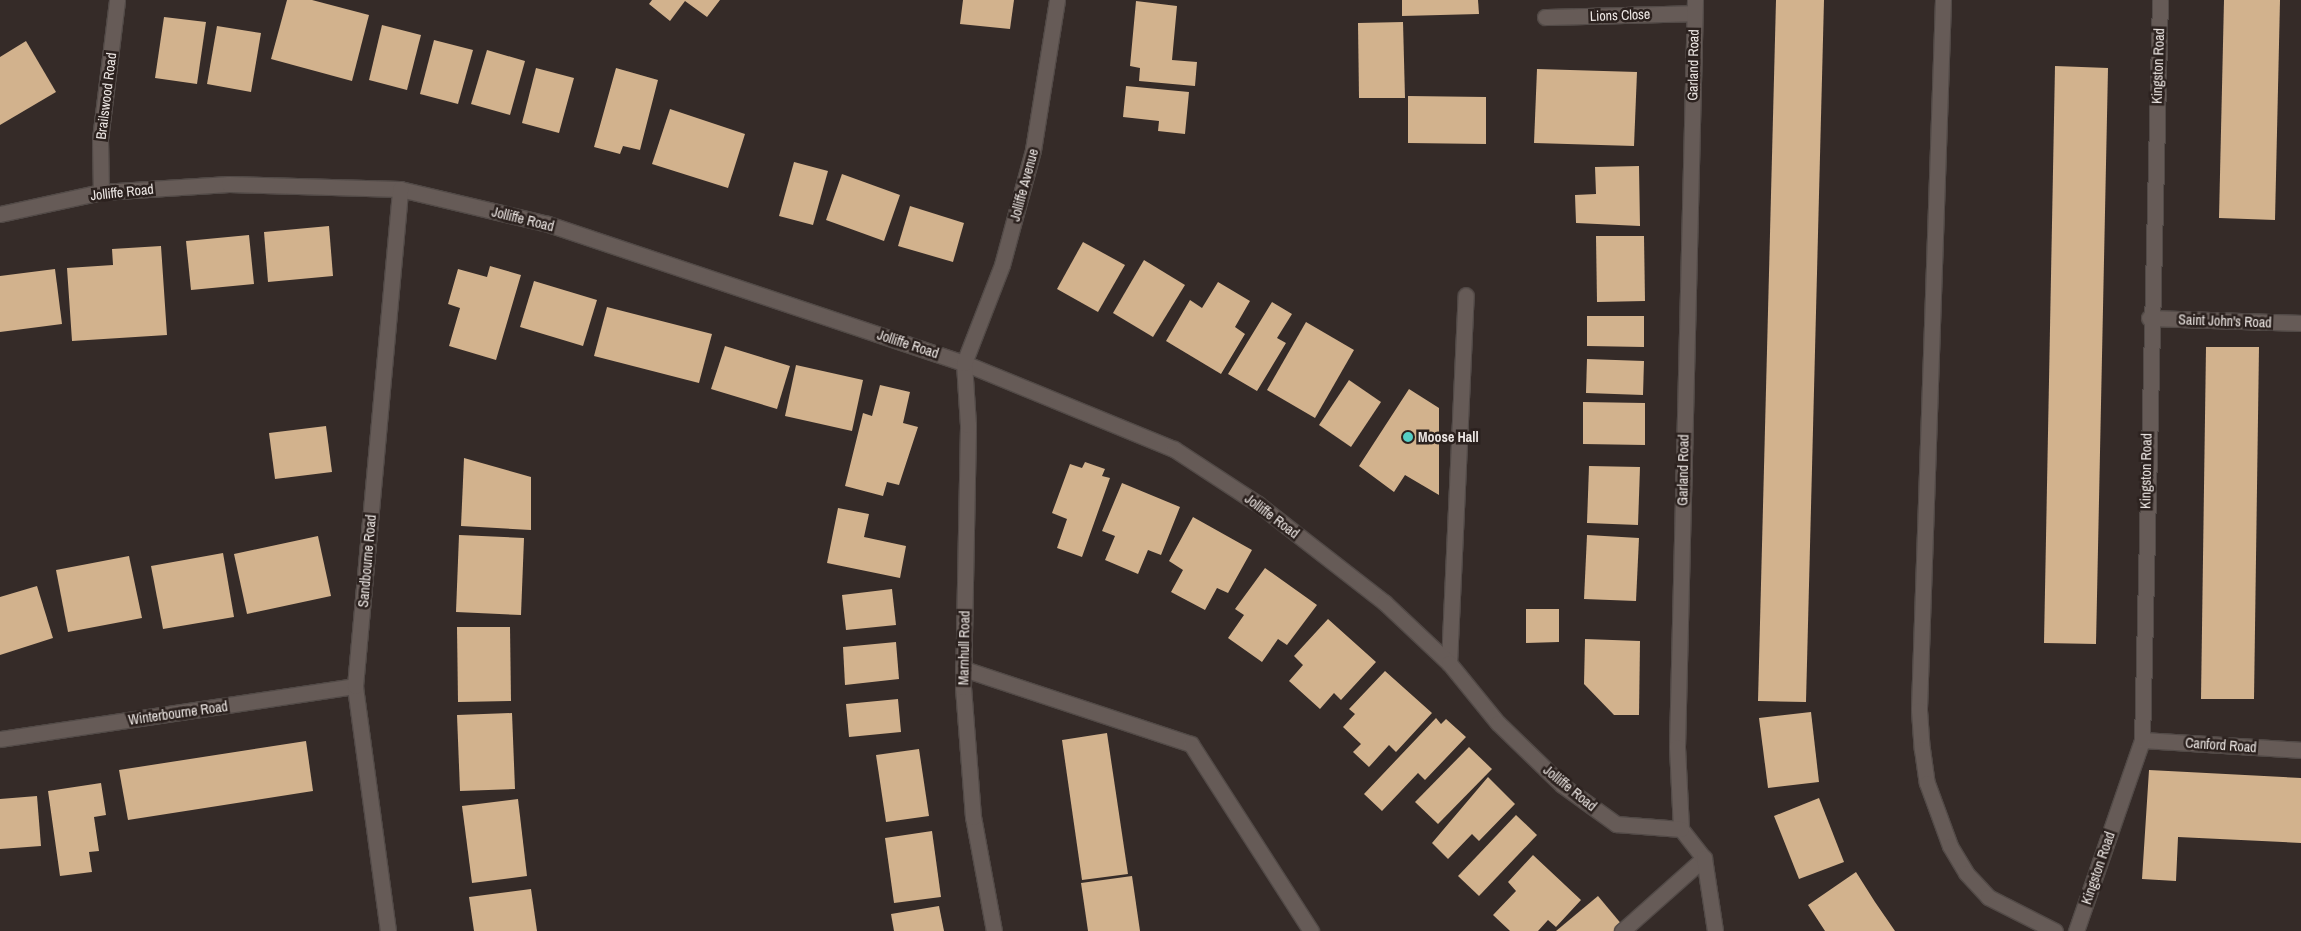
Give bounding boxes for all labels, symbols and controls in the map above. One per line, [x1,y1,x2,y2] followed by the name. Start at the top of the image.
[1589,6,1651,24] street label: Lions Close
[2148,28,2168,104] street label: Kingston Road
[1684,29,1702,101] street label: Garland Road
[92,52,120,140] street label: Brailswood Road
[1006,147,1042,223] street label: Jolliffe Avenue
[89,180,155,204] street label: Jolliffe Road
[490,203,556,235] street label: Jolliffe Road
[2178,311,2272,331] street label: Saint John's Road
[875,326,941,362] street label: Jolliffe Road
[1418,429,1479,445] place label: Moose Hall
[1402,431,1414,443] marker: Moose Hall
[2137,433,2155,509] street label: Kingston Road
[1674,434,1692,506] street label: Garland Road
[1242,490,1302,542] street label: Jolliffe Road
[355,514,379,608] street label: Sandbourne Road
[955,611,973,685] street label: Marnhull Road
[127,698,229,728] street label: Winterbourne Road
[2185,734,2257,756] street label: Canford Road
[1540,761,1600,815] street label: Jolliffe Road
[2078,829,2118,907] street label: Kingston Road

